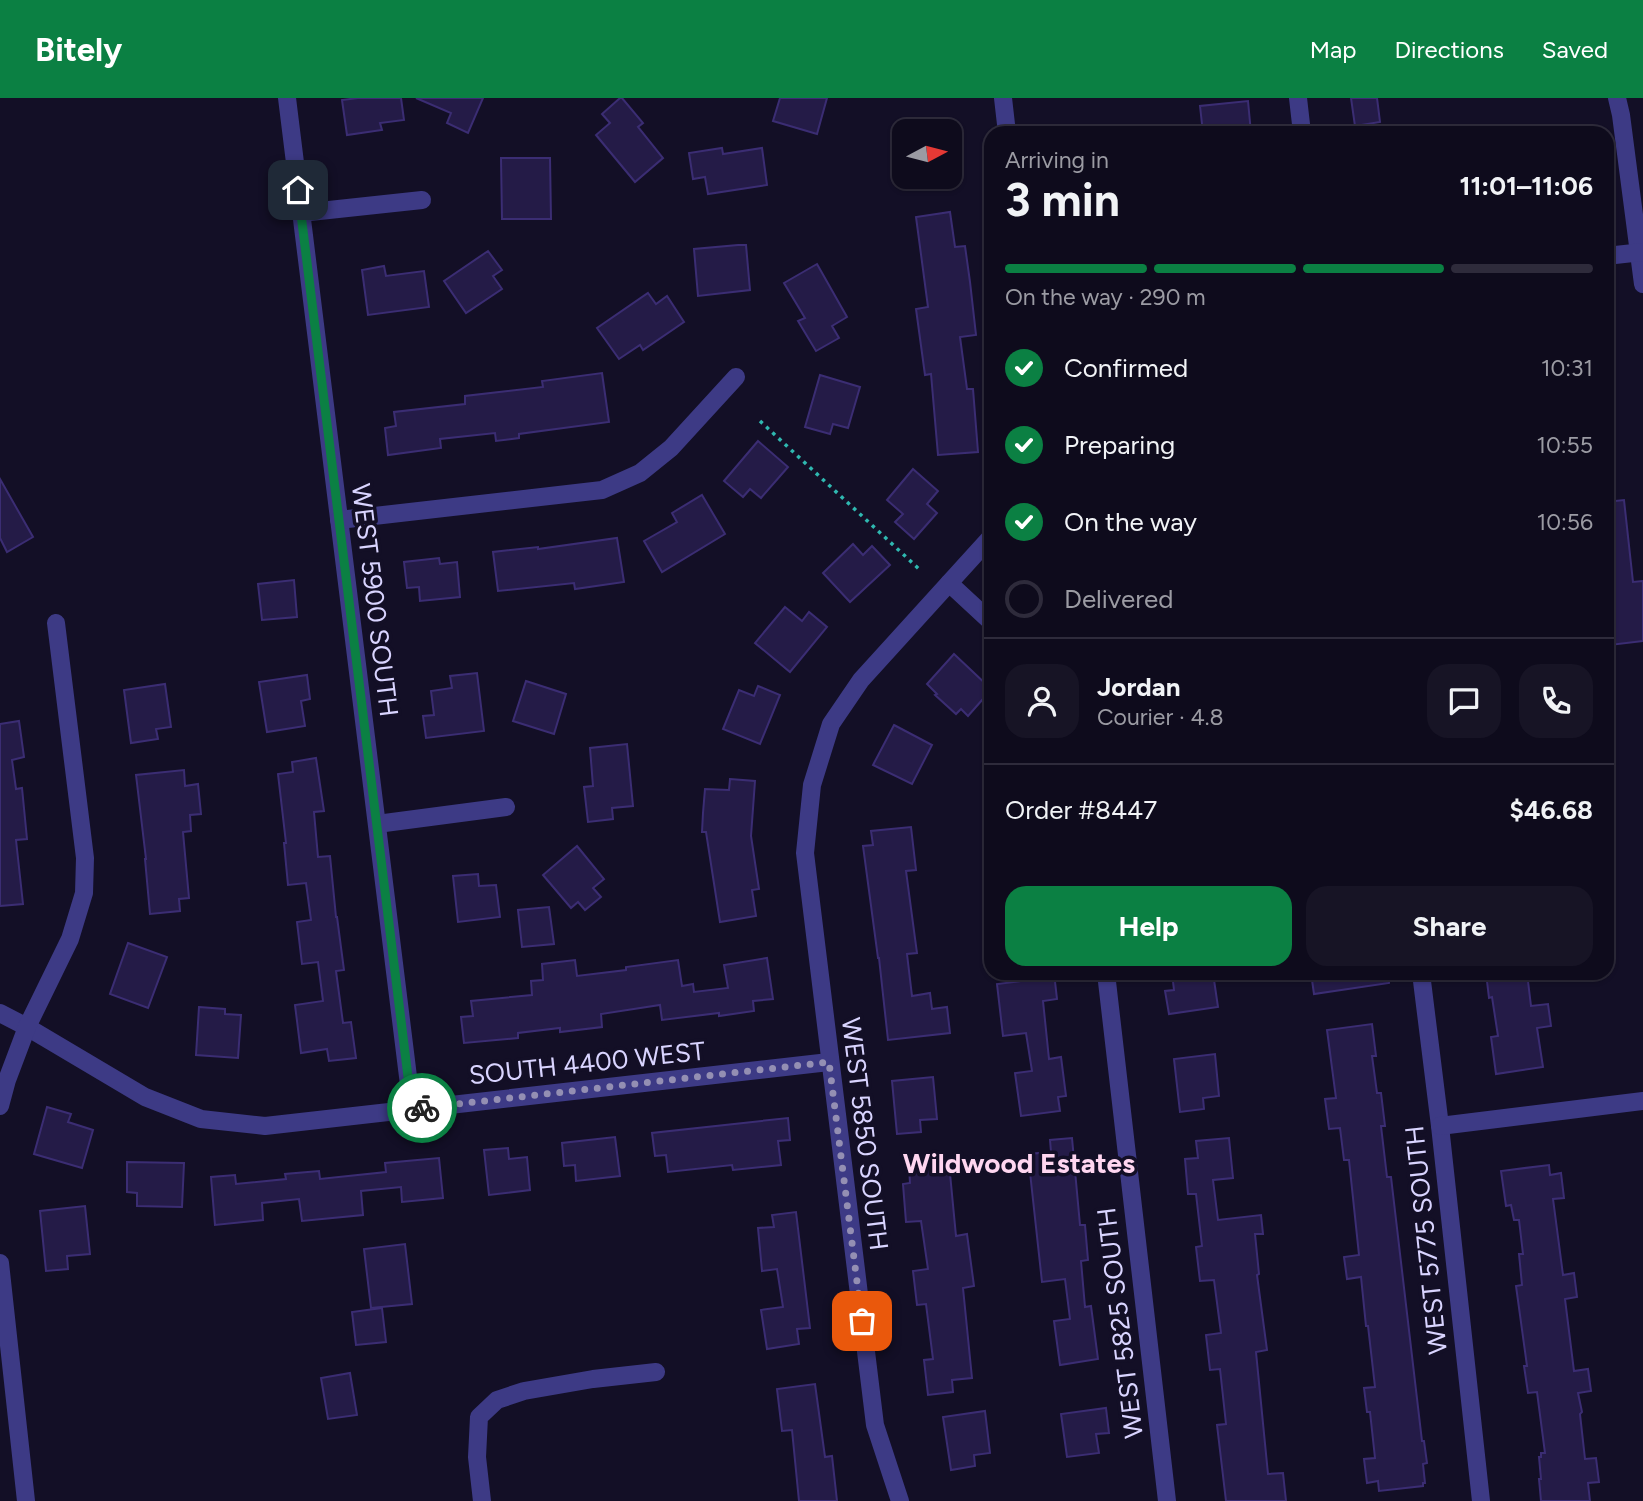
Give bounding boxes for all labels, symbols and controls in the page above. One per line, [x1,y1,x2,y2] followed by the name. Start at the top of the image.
[35,30,122,69] text: Bitely
[1310,35,1356,64] text: Map
[1394,35,1504,64] text: Directions
[1542,35,1608,64] text: Saved
[892,119,962,189] north arrow
[892,119,962,189] map controls
[1005,146,1109,174] text: Arriving in
[268,160,328,220] pin
[1459,170,1593,202] text: 11:01–11:06
[279,171,317,209] icon: home
[1005,172,1120,228] text: 3 min
[1005,283,1206,311] text: On the way · 290 m
[1005,349,1043,387] icon: check
[1064,352,1188,384] text: Confirmed
[1541,354,1593,382] text: 10:31
[1005,426,1043,464] icon: check
[1064,429,1175,461] text: Preparing
[1536,431,1593,459] text: 10:55
[345,482,405,718] street label: WEST 5900 SOUTH
[1005,503,1043,541] icon: check
[1064,506,1197,538] text: On the way
[1537,508,1593,536] text: 10:56
[1064,583,1173,615] text: Delivered
[1005,664,1079,738] button: person
[1427,664,1501,738] button: chat
[1519,664,1593,738] button: phone
[1097,671,1180,703] text: Jordan
[1097,703,1224,731] text: Courier · 4.8
[1005,794,1157,826] text: Order #8447
[1510,794,1593,826] text: $46.68
[1005,886,1292,966] button: Help
[1306,886,1593,966] button: Share
[835,1016,895,1252] street label: WEST 5850 SOUTH
[467,1035,707,1091] street label: SOUTH 4400 WEST
[387,1073,457,1143] courier
[403,1089,441,1127] icon: bike
[1398,1124,1454,1356] street label: WEST 5775 SOUTH
[903,1146,1135,1180] district label: Wildwood Estates
[1090,1206,1150,1440] street label: WEST 5825 SOUTH
[832,1291,892,1351] pin
[843,1302,881,1340] icon: bag

